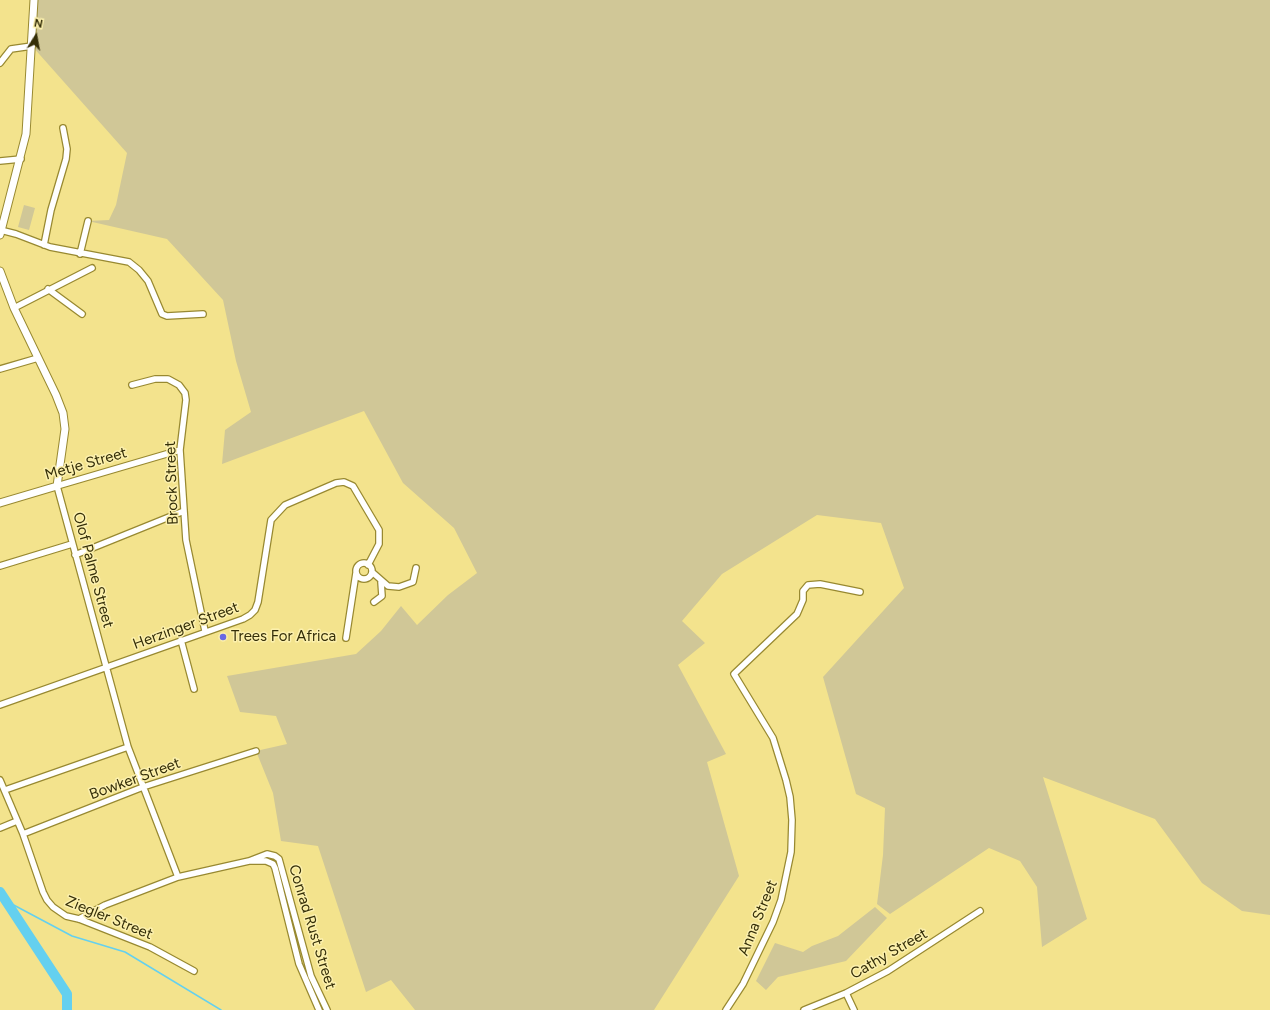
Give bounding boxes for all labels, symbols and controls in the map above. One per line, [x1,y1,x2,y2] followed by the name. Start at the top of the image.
[16,16,56,56] north arrow
[33,17,44,31] text: N
[162,441,182,525] street label: Brock Street
[43,444,129,484] street label: Metje Street
[69,510,117,630] street label: Olof Palme Street
[131,598,241,654] street label: Herzinger Street
[231,628,336,646] place label: Trees For Africa
[218,632,228,642] marker: Trees For Africa
[87,754,183,804] street label: Bowker Street
[285,863,339,991] street label: Conrad Rust Street
[735,877,781,959] street label: Anna Street
[63,892,155,944] street label: Ziegler Street
[847,925,931,983] street label: Cathy Street

